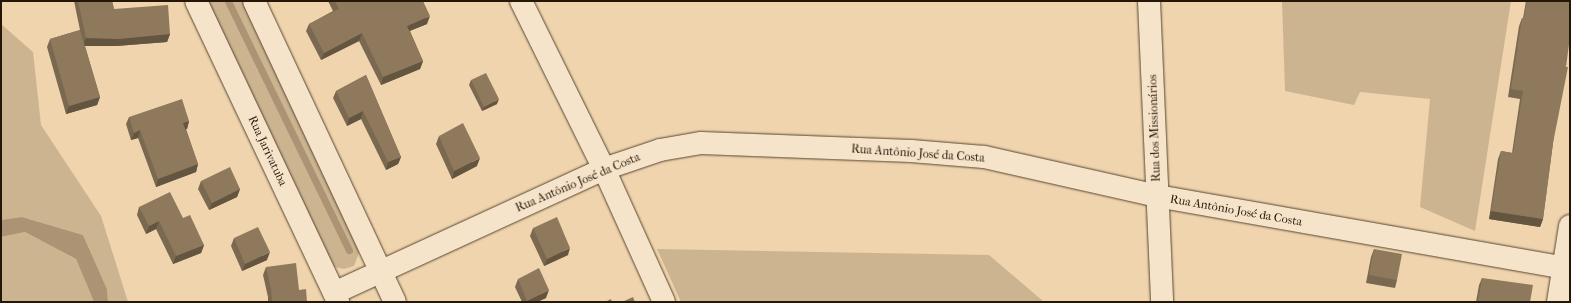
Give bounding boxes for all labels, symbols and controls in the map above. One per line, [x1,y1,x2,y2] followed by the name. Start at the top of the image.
[1146,74,1164,182] street label: Rua dos Missionários
[244,114,290,188] street label: Rua Jarivatuba
[851,142,985,166] street label: Rua Antônio José da Costa
[514,150,642,216] street label: Rua Antônio José da Costa
[1169,192,1303,230] street label: Rua Antônio José da Costa

